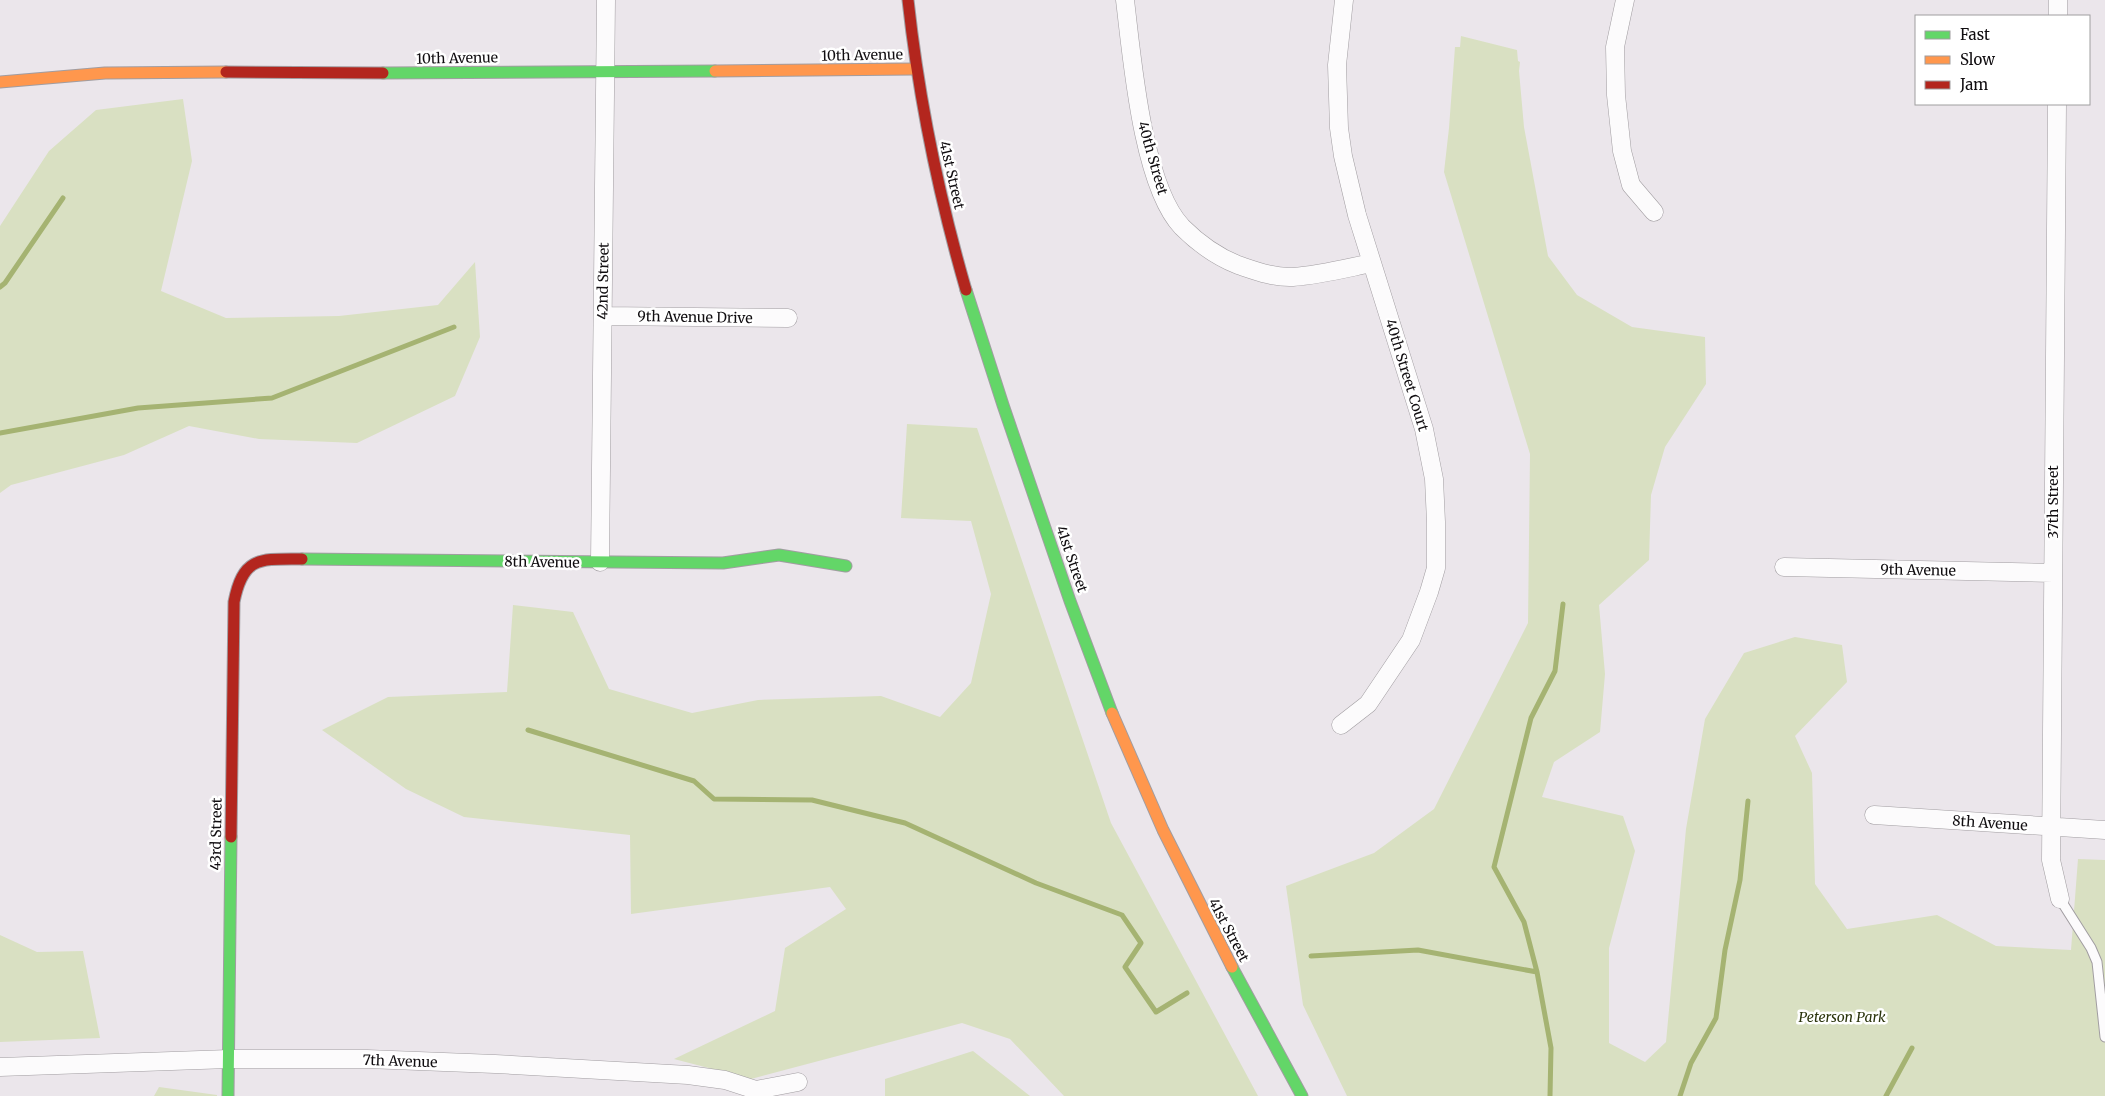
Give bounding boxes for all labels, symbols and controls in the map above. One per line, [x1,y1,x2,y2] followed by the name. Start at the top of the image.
[1915,15,2090,105] legend
[1960,25,1990,44] text: Fast
[821,45,903,65] street label: 10th Avenue
[416,48,498,68] street label: 10th Avenue
[1960,50,1995,69] text: Slow
[1959,75,1988,94] text: Jam
[1134,119,1172,197] street label: 40th Street
[935,139,969,211] street label: 41st Street
[593,242,613,320] street label: 42nd Street
[637,307,753,327] street label: 9th Avenue Drive
[1381,317,1433,434] street label: 40th Street Court
[2044,465,2062,539] street label: 37th Street
[1052,523,1092,595] street label: 41st Street
[504,552,580,572] street label: 8th Avenue
[1880,560,1956,580] street label: 9th Avenue
[206,797,226,871] street label: 43rd Street
[1952,811,2028,835] street label: 8th Avenue
[1205,895,1254,965] street label: 41st Street
[1798,1008,1886,1026] park label: Peterson Park
[362,1051,438,1071] street label: 7th Avenue

